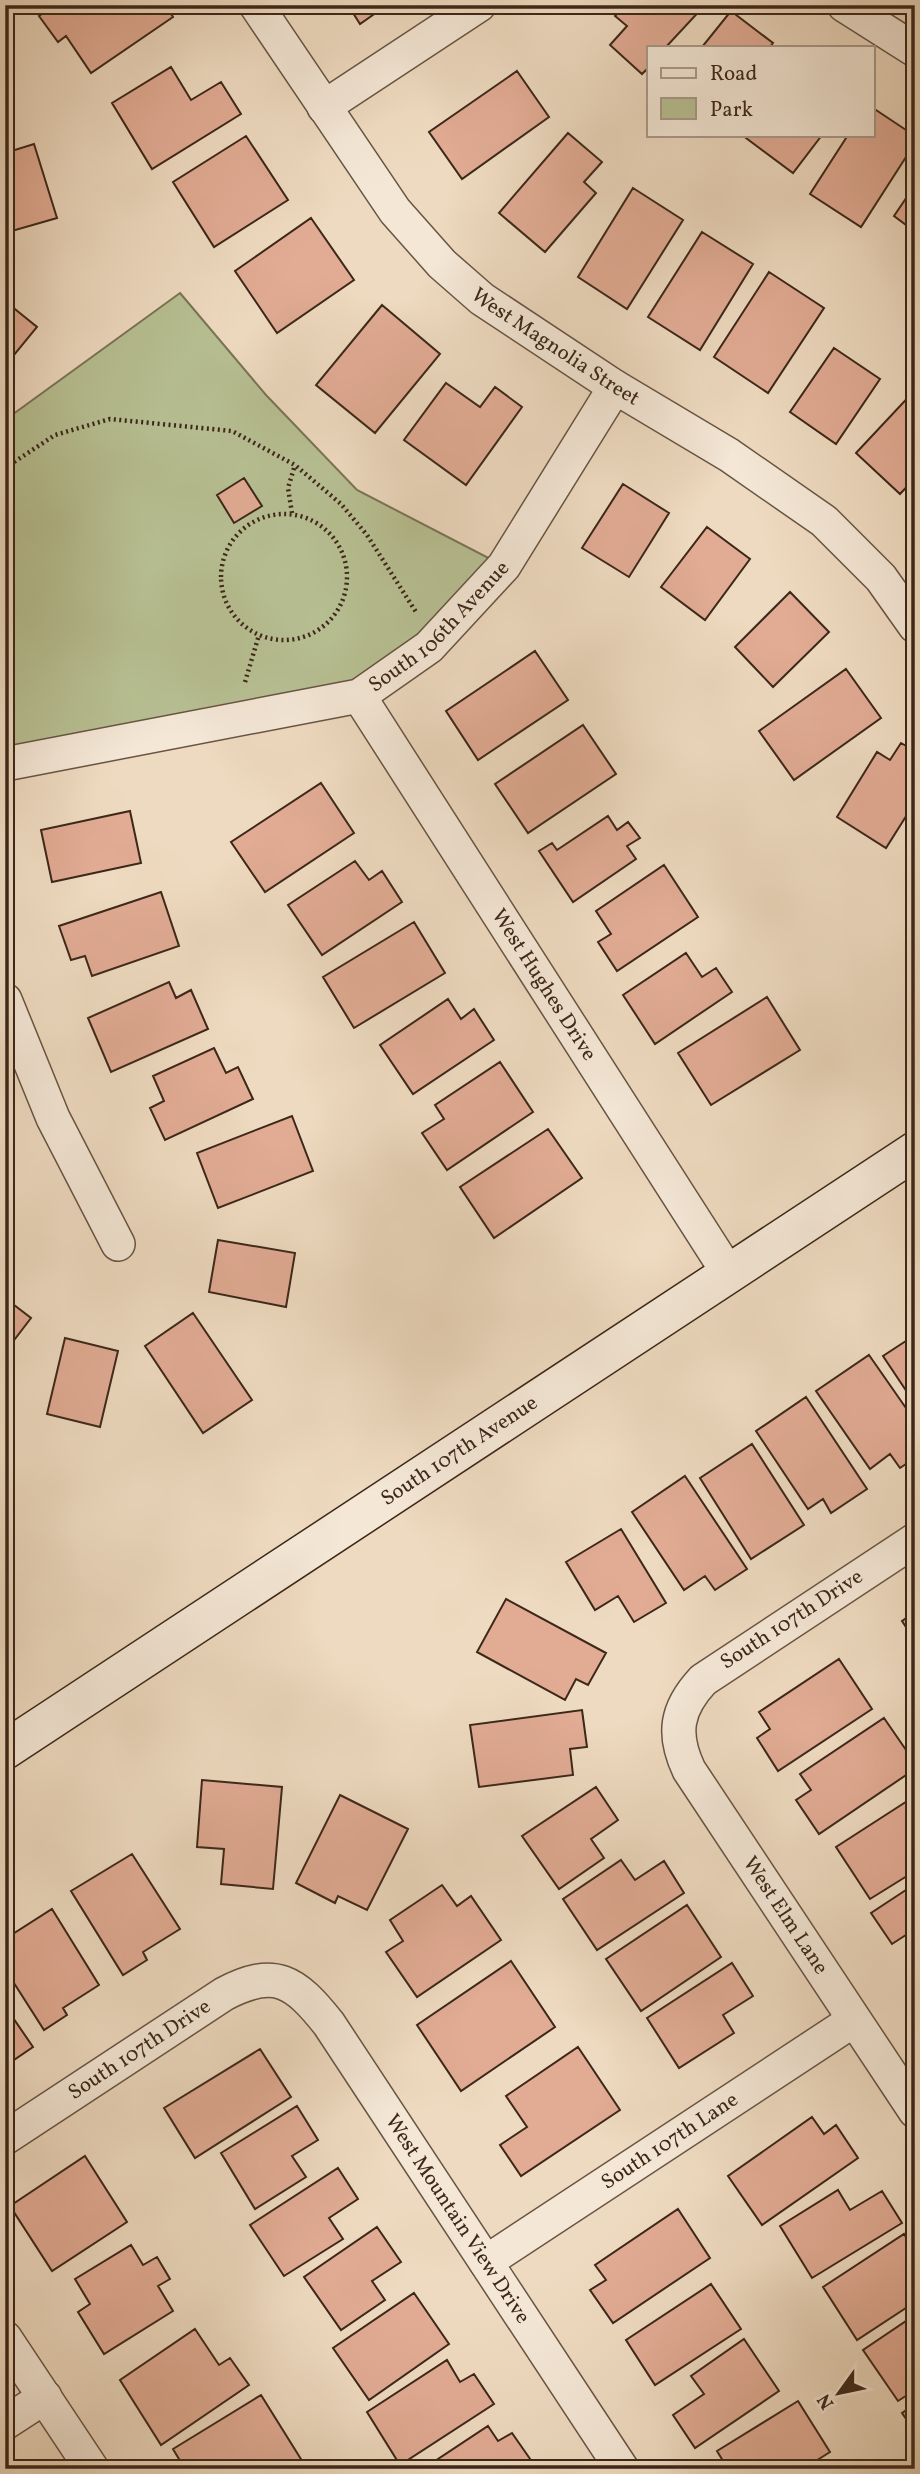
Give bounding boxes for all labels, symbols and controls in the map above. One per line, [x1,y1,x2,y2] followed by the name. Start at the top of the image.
[647,46,874,136] legend
[710,60,757,89] text: Road
[710,96,753,125] text: Park
[464,281,645,413] street label: West Magnolia Street
[363,554,516,699] street label: South 106th Avenue
[484,903,603,1067] street label: West Hughes Drive
[375,1389,544,1513] street label: South 107th Avenue
[715,1563,869,1677] street label: South 107th Drive
[736,1851,835,1980] street label: West Elm Lane
[63,1992,217,2107] street label: South 107th Drive
[596,2085,744,2197] street label: South 107th Lane
[378,2109,537,2330] street label: West Mountain View Drive
[804,2358,874,2428] north arrow
[812,2388,841,2414] text: N

